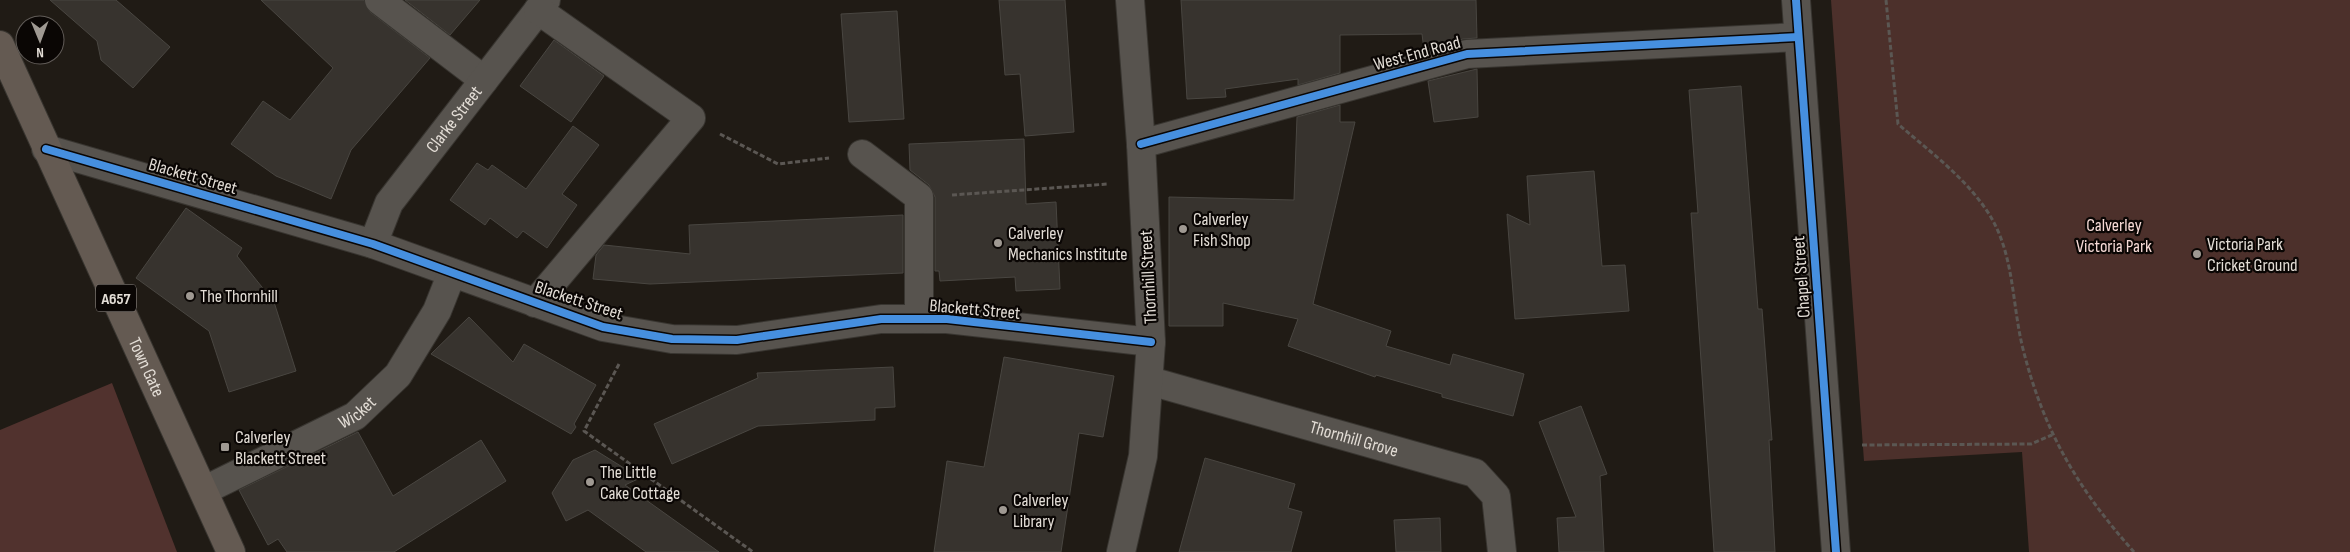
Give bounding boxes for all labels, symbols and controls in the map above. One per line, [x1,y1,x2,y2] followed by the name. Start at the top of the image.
[15,15,65,65] north arrow
[1371,32,1463,75] street label: West End Road
[36,44,44,61] text: N
[422,81,487,157] street label: Clarke Street
[146,154,240,199] street label: Blackett Street
[1193,209,1251,251] place label: Calverley Fish Shop
[2076,215,2152,257] park label: Calverley Victoria Park
[1008,223,1128,265] place label: Calverley Mechanics Institute
[1177,223,1189,235] marker: Calverley Fish Shop
[1136,229,1161,324] street label: Thornhill Street
[2207,234,2298,276] place label: Victoria Park Cricket Ground
[1788,235,1815,319] street label: Chapel Street
[992,237,1004,249] marker: Calverley Mechanics Institute
[2191,248,2203,260] marker: Victoria Park Cricket Ground
[532,276,626,325] street label: Blackett Street
[96,284,136,312] road number: A657
[200,286,278,307] place label: The Thornhill
[184,290,196,302] marker: The Thornhill
[929,295,1022,324] street label: Blackett Street
[124,334,169,400] street label: Town Gate
[335,391,381,433] street label: Wicket
[1307,417,1401,462] street label: Thornhill Grove
[235,427,327,469] place label: Calverley Blackett Street
[219,441,231,453] marker: Calverley Blackett Street
[600,462,680,504] place label: The Little Cake Cottage
[584,476,596,488] marker: The Little Cake Cottage
[1013,490,1068,532] place label: Calverley Library
[997,504,1009,516] marker: Calverley Library

